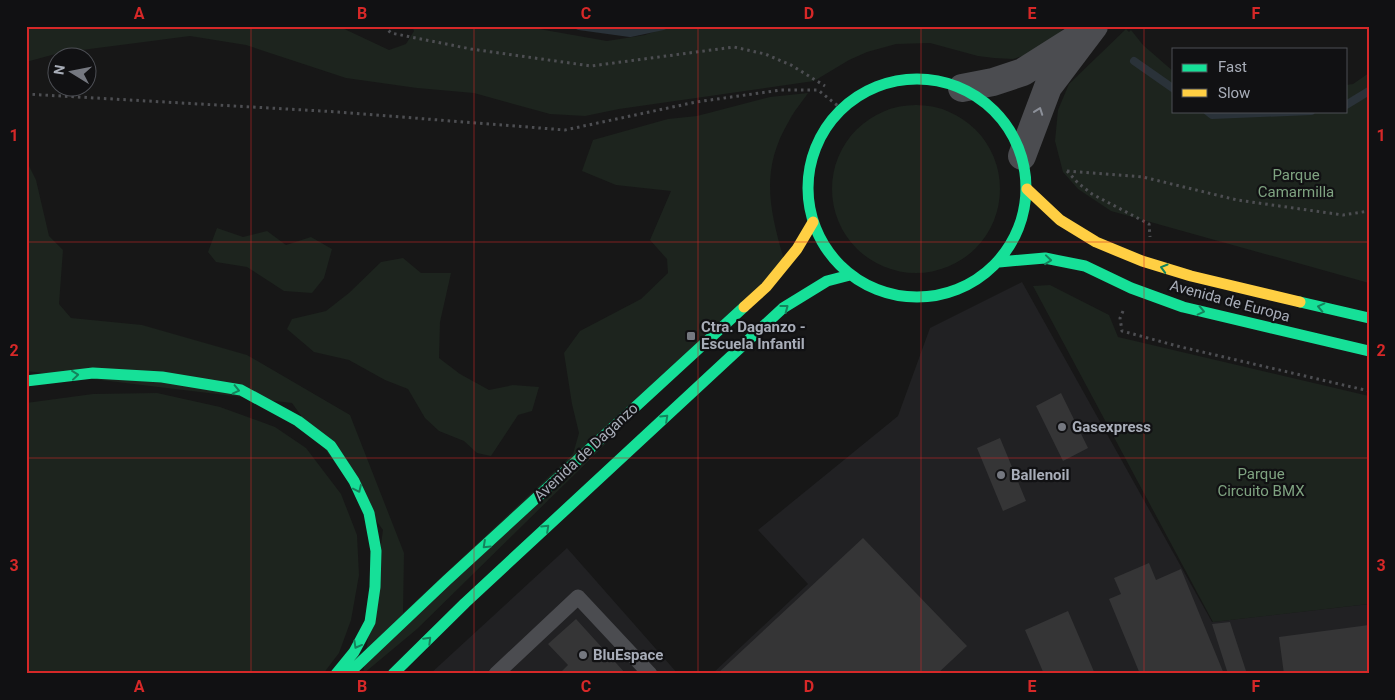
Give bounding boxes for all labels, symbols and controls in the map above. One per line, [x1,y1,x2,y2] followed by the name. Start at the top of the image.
[134,4,145,23] text: A
[357,4,367,23] text: B
[581,4,591,23] text: C
[804,4,814,23] text: D
[1028,4,1037,23] text: E
[1252,4,1261,23] text: F
[48,48,98,98] north arrow
[1172,48,1348,112] legend
[1218,58,1247,76] text: Fast
[50,63,68,76] text: N
[1218,84,1250,102] text: Slow
[1033,107,1043,115] one-way arrow
[9,126,19,145] text: 1
[1376,126,1386,145] text: 1
[1258,166,1334,201] park label: Parque Camarmilla
[1044,254,1052,265] one-way arrow
[1160,264,1168,274] one-way arrow
[1168,276,1292,326] street label: Avenida de Europa
[1317,302,1326,313] one-way arrow
[779,305,789,314] one-way arrow
[1196,305,1205,316] one-way arrow
[701,318,806,353] place label: Ctra. Daganzo - Escuela Infantil
[685,330,697,342] marker: Ctra. Daganzo - Escuela Infantil
[9,341,19,360] text: 2
[1376,341,1386,360] text: 2
[71,370,79,381] one-way arrow
[231,384,240,395] one-way arrow
[530,399,642,505] street label: Avenida de Daganzo
[660,415,669,424] one-way arrow
[1072,418,1151,436] place label: Gasexpress
[1056,421,1068,433] marker: Gasexpress
[1217,465,1305,500] park label: Parque Circuito BMX
[1011,466,1069,484] place label: Ballenoil
[995,469,1007,481] marker: Ballenoil
[352,484,362,493] one-way arrow
[541,525,550,534] one-way arrow
[482,539,491,548] one-way arrow
[9,556,19,575] text: 3
[1376,556,1386,575] text: 3
[422,636,431,645] one-way arrow
[353,640,363,649] one-way arrow
[593,646,663,664] place label: BluEspace
[577,649,589,661] marker: BluEspace
[134,677,145,696] text: A
[357,677,367,696] text: B
[581,677,591,696] text: C
[804,677,814,696] text: D
[1028,677,1037,696] text: E
[1252,677,1261,696] text: F

